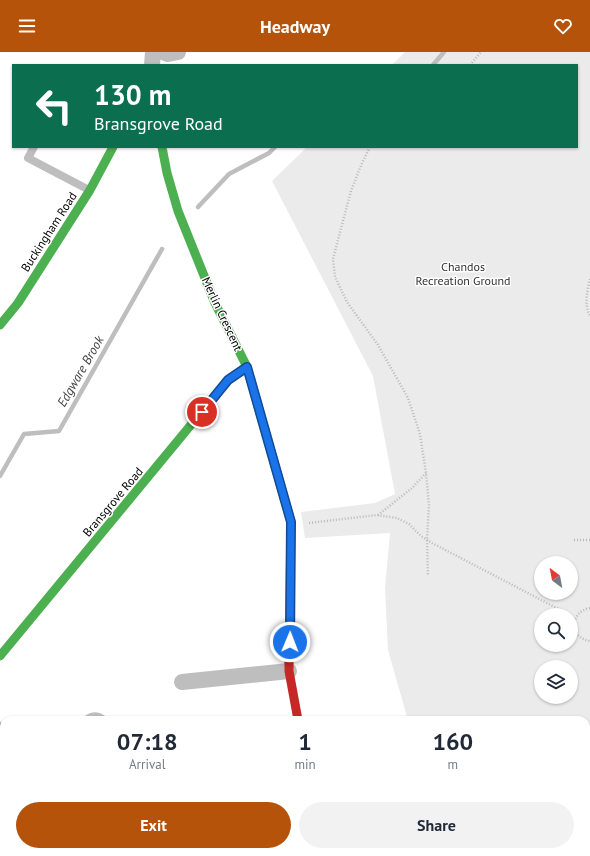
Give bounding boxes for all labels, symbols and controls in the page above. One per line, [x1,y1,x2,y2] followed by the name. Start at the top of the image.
[16,15,38,37] icon: menu
[260,15,330,38] text: Headway
[552,15,574,37] icon: heart
[94,76,171,113] text: 130 m
[28,80,80,132] icon: left
[94,112,223,135] text: Bransgrove Road
[17,189,80,274] street label: Buckingham Road
[416,259,510,288] park label: Chandos Recreation Ground
[199,274,246,353] street label: Merlin Crescent
[53,332,108,410] water label: Edgware Brook
[185,395,219,429] pin
[191,401,213,423] icon: arrive
[79,464,146,539] street label: Bransgrove Road
[534,556,578,600] north arrow
[534,556,578,704] map controls
[534,608,578,652] button: search
[269,621,311,663] position arrow
[534,660,578,704] button: layers
[117,726,178,757] text: 07:18
[298,726,312,757] text: 1
[432,726,473,757] text: 160
[129,756,165,773] text: Arrival
[294,756,316,773] text: min
[448,756,458,773] text: m
[16,802,291,848] button: Exit
[299,802,574,848] button: Share

